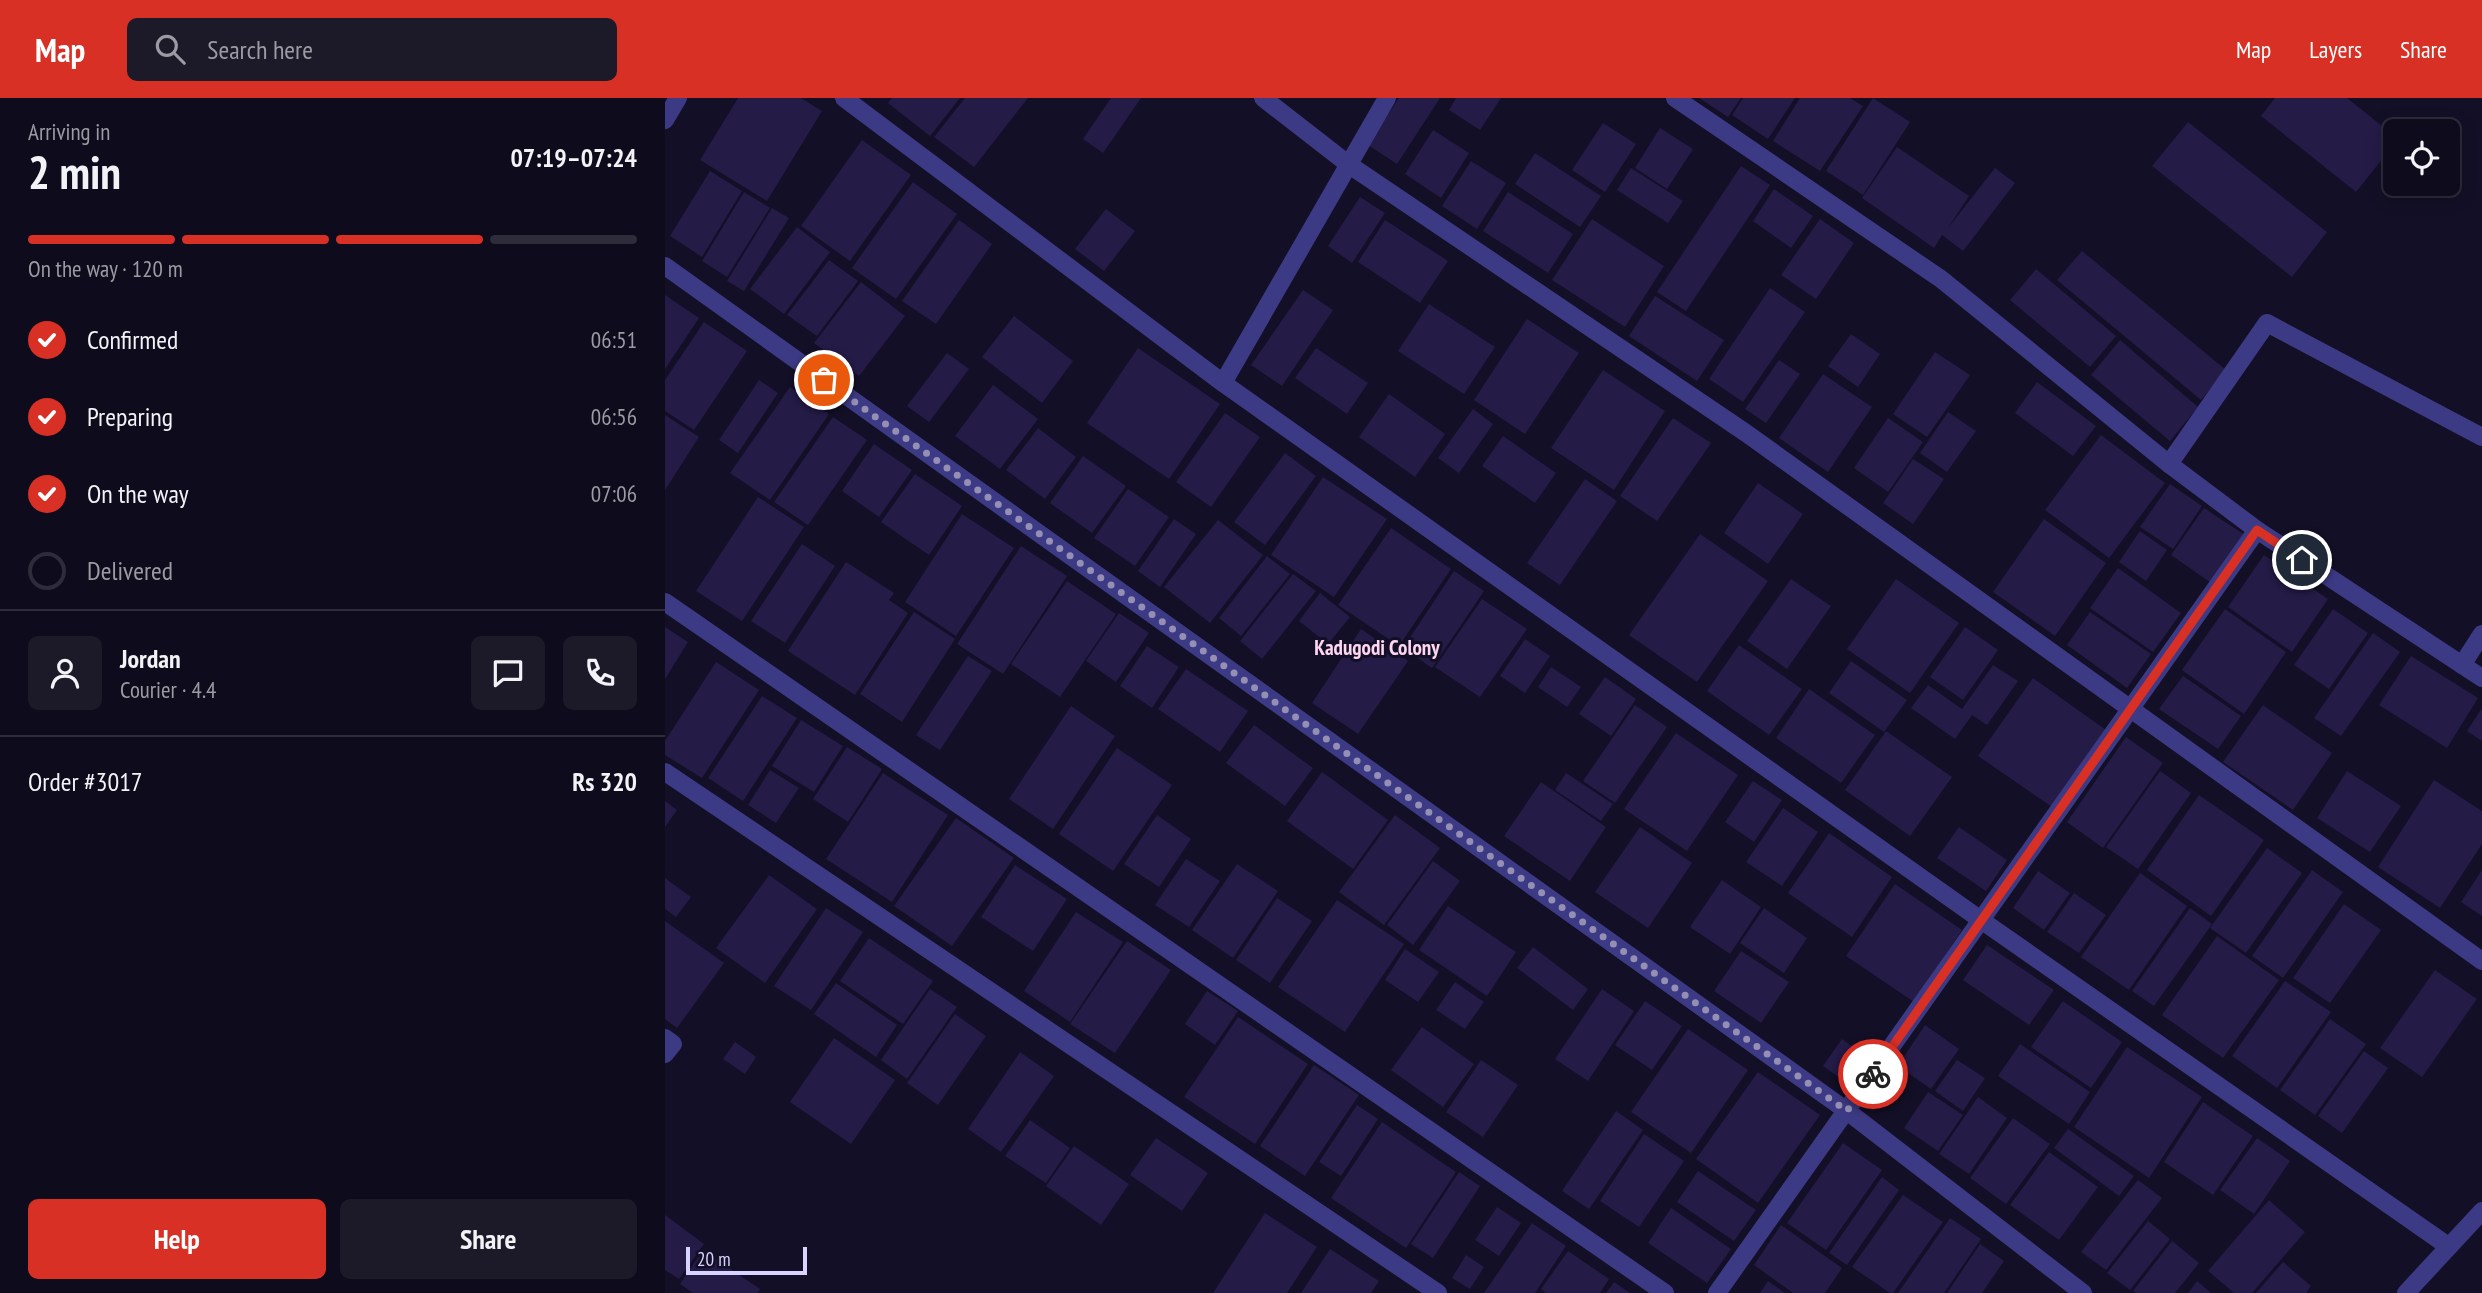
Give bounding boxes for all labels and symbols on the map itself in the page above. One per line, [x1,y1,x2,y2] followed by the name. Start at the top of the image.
[794,350,854,410] pin
[2272,530,2332,590] pin
[1314,634,1440,661] district label: Kadugodi Colony
[1838,1039,1908,1109] courier
[686,1244,807,1276] scale bar

